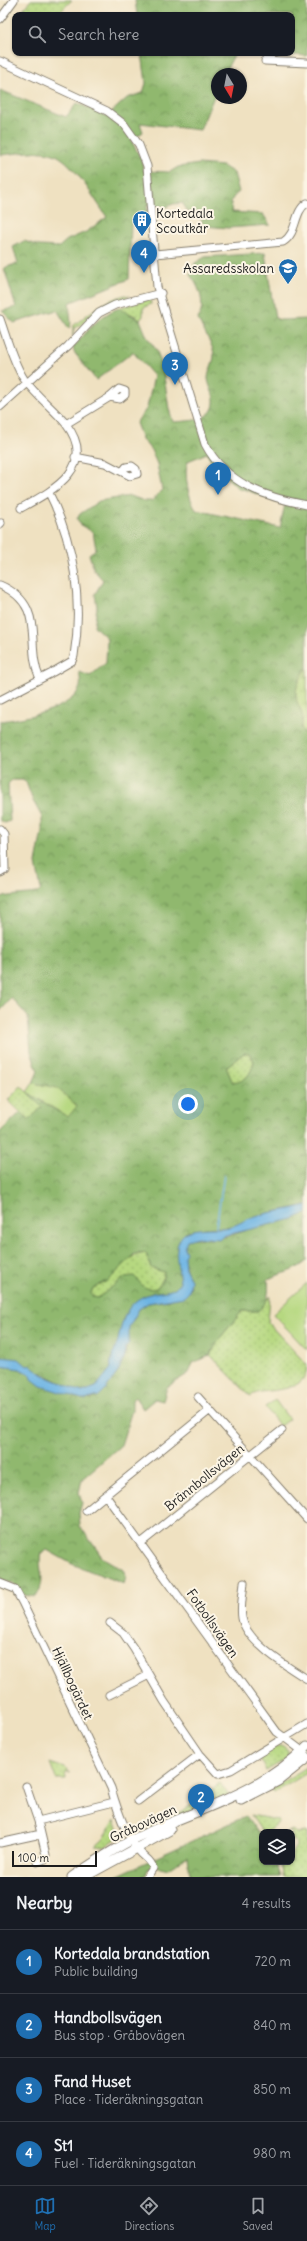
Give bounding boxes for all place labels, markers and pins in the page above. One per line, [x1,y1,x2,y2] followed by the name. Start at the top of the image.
[156,205,213,237] place label: Kortedala Scoutkår
[131,209,153,237] building icon: Kortedala Scoutkår
[131,240,157,273] pin: 4
[277,257,299,285] school or university icon: Assaredsskolan
[183,260,274,277] place label: Assaredsskolan
[162,352,188,385] pin: 3
[205,462,231,495] pin: 1
[188,1784,214,1817] pin: 2

